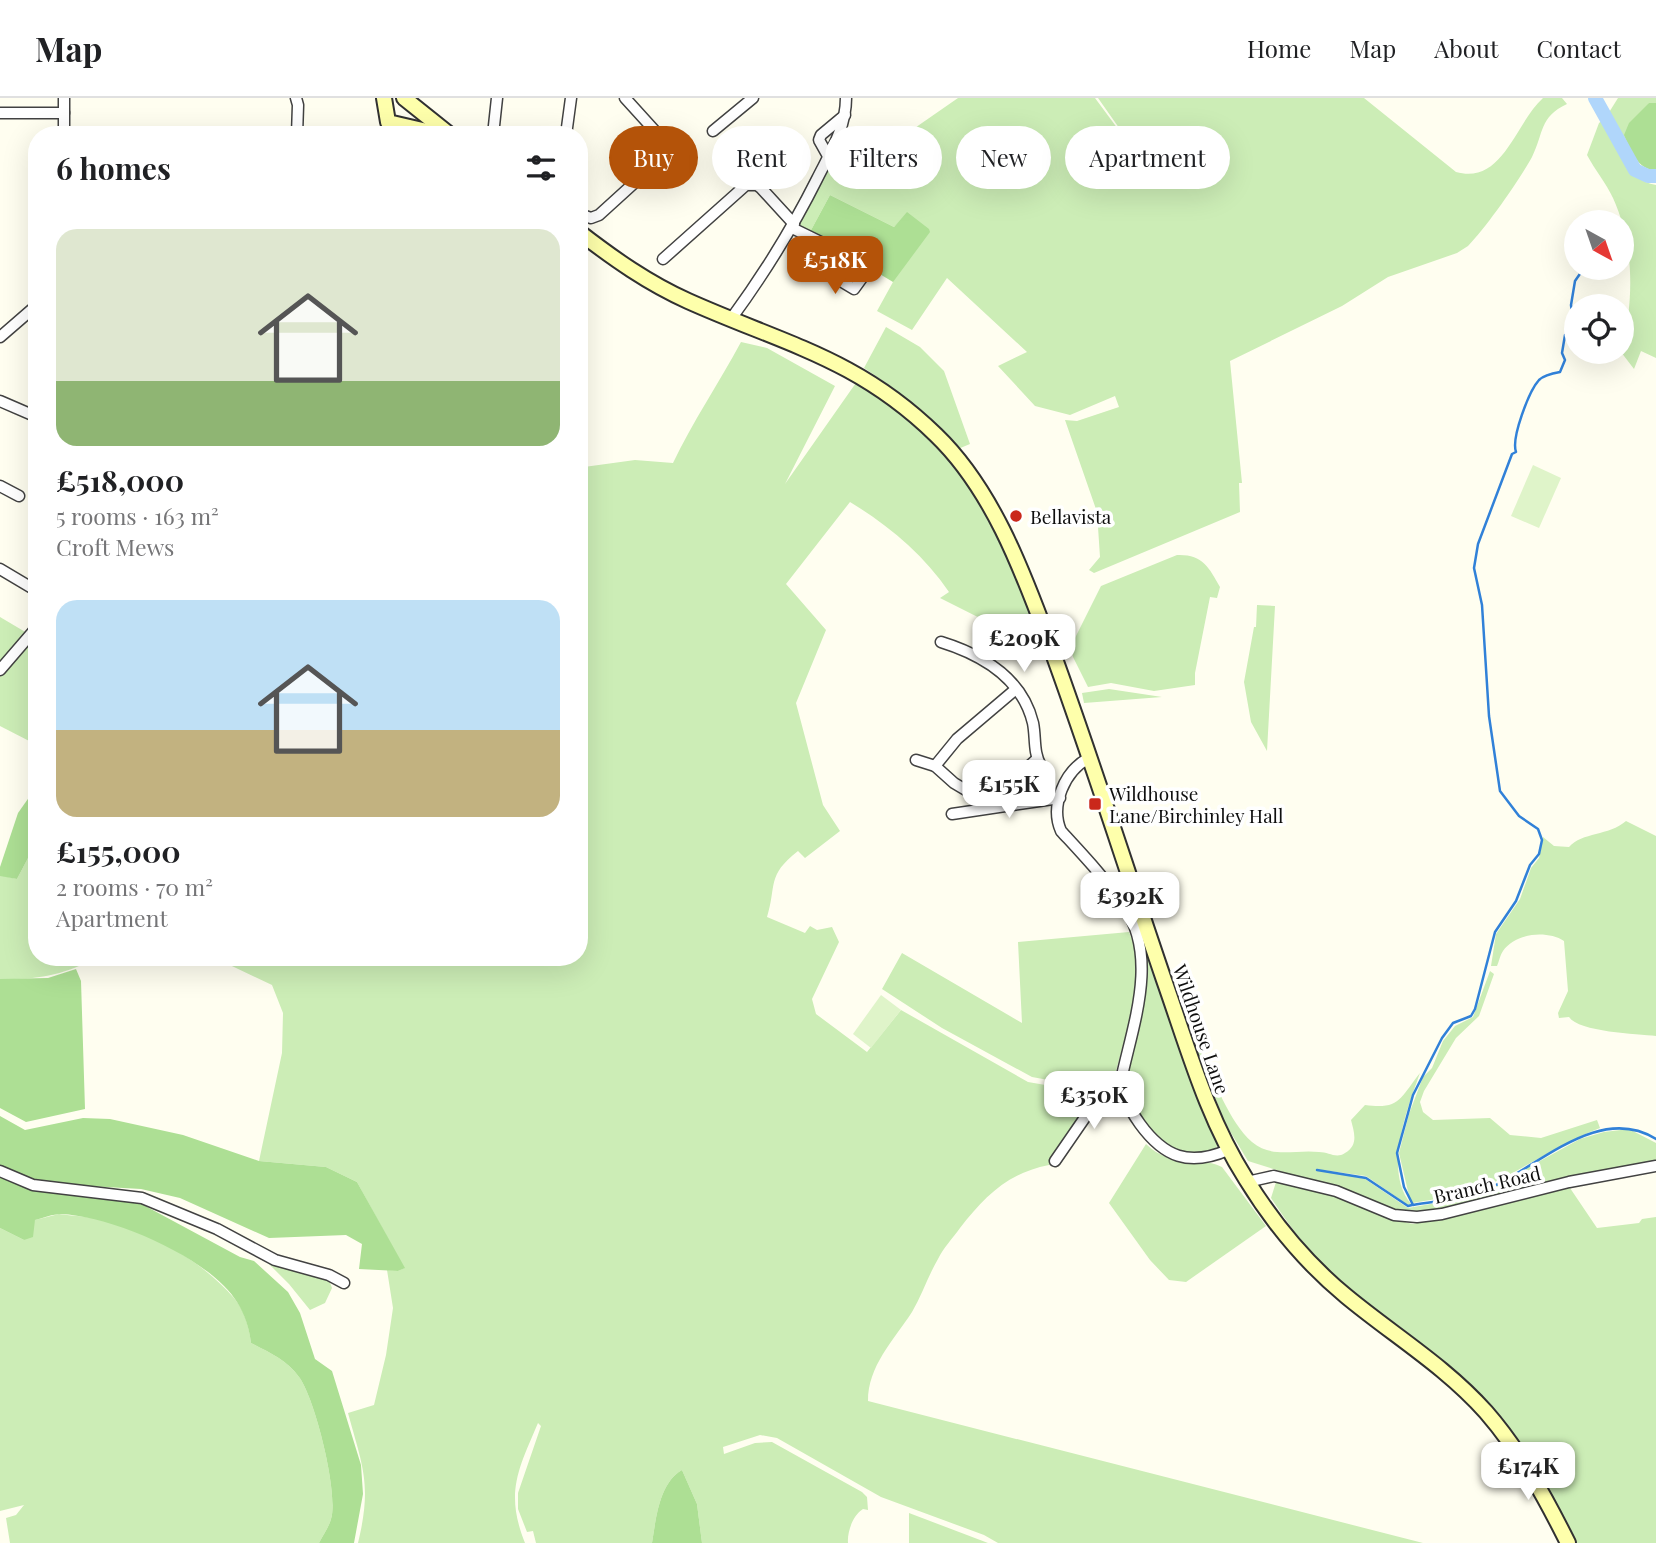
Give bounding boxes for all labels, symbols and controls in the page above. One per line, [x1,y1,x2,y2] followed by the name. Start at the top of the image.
[35,26,102,70] text: Map
[1247,32,1311,64] text: Home
[1349,32,1396,64] text: Map
[1434,32,1498,64] text: About
[1536,32,1621,64] text: Contact
[609,126,698,189] chip: Buy
[712,126,811,189] chip: Rent
[825,126,942,189] chip: Filters
[956,126,1051,189] chip: New
[1065,126,1230,189] chip: Apartment
[56,148,171,188] text: 6 homes
[522,149,560,187] icon: filters
[1564,210,1634,280] north arrow
[1564,210,1634,364] map controls
[786,236,884,296] pin: £518K
[803,243,867,274] text: £518K
[245,275,371,401] icon: home
[1564,294,1634,364] button: locate
[56,460,184,500] text: £518,000
[56,500,219,531] text: 5 rooms · 163 m²
[1030,503,1112,529] place label: Bellavista
[1008,508,1024,524] marker: Bellavista
[56,531,174,562] text: Croft Mews
[975,614,1073,674] pin: £209K
[988,621,1060,652] text: £209K
[245,646,371,772] icon: home
[960,760,1058,820] pin: £155K
[978,767,1040,798] text: £155K
[1108,780,1284,828] place label: Wildhouse Lane/Birchinley Hall
[1087,796,1103,812] marker: Wildhouse Lane/Birchinley Hall
[56,831,181,871] text: £155,000
[56,871,213,902] text: 2 rooms · 70 m²
[1081,872,1179,932] pin: £392K
[1096,879,1164,910] text: £392K
[56,902,168,933] text: Apartment
[1167,960,1236,1097] street label: Wildhouse Lane
[1045,1072,1143,1131] pin: £350K
[1060,1078,1128,1109] text: £350K
[1431,1159,1543,1209] street label: Branch Road
[1479,1442,1577,1502] pin: £174K
[1497,1449,1559,1480] text: £174K

